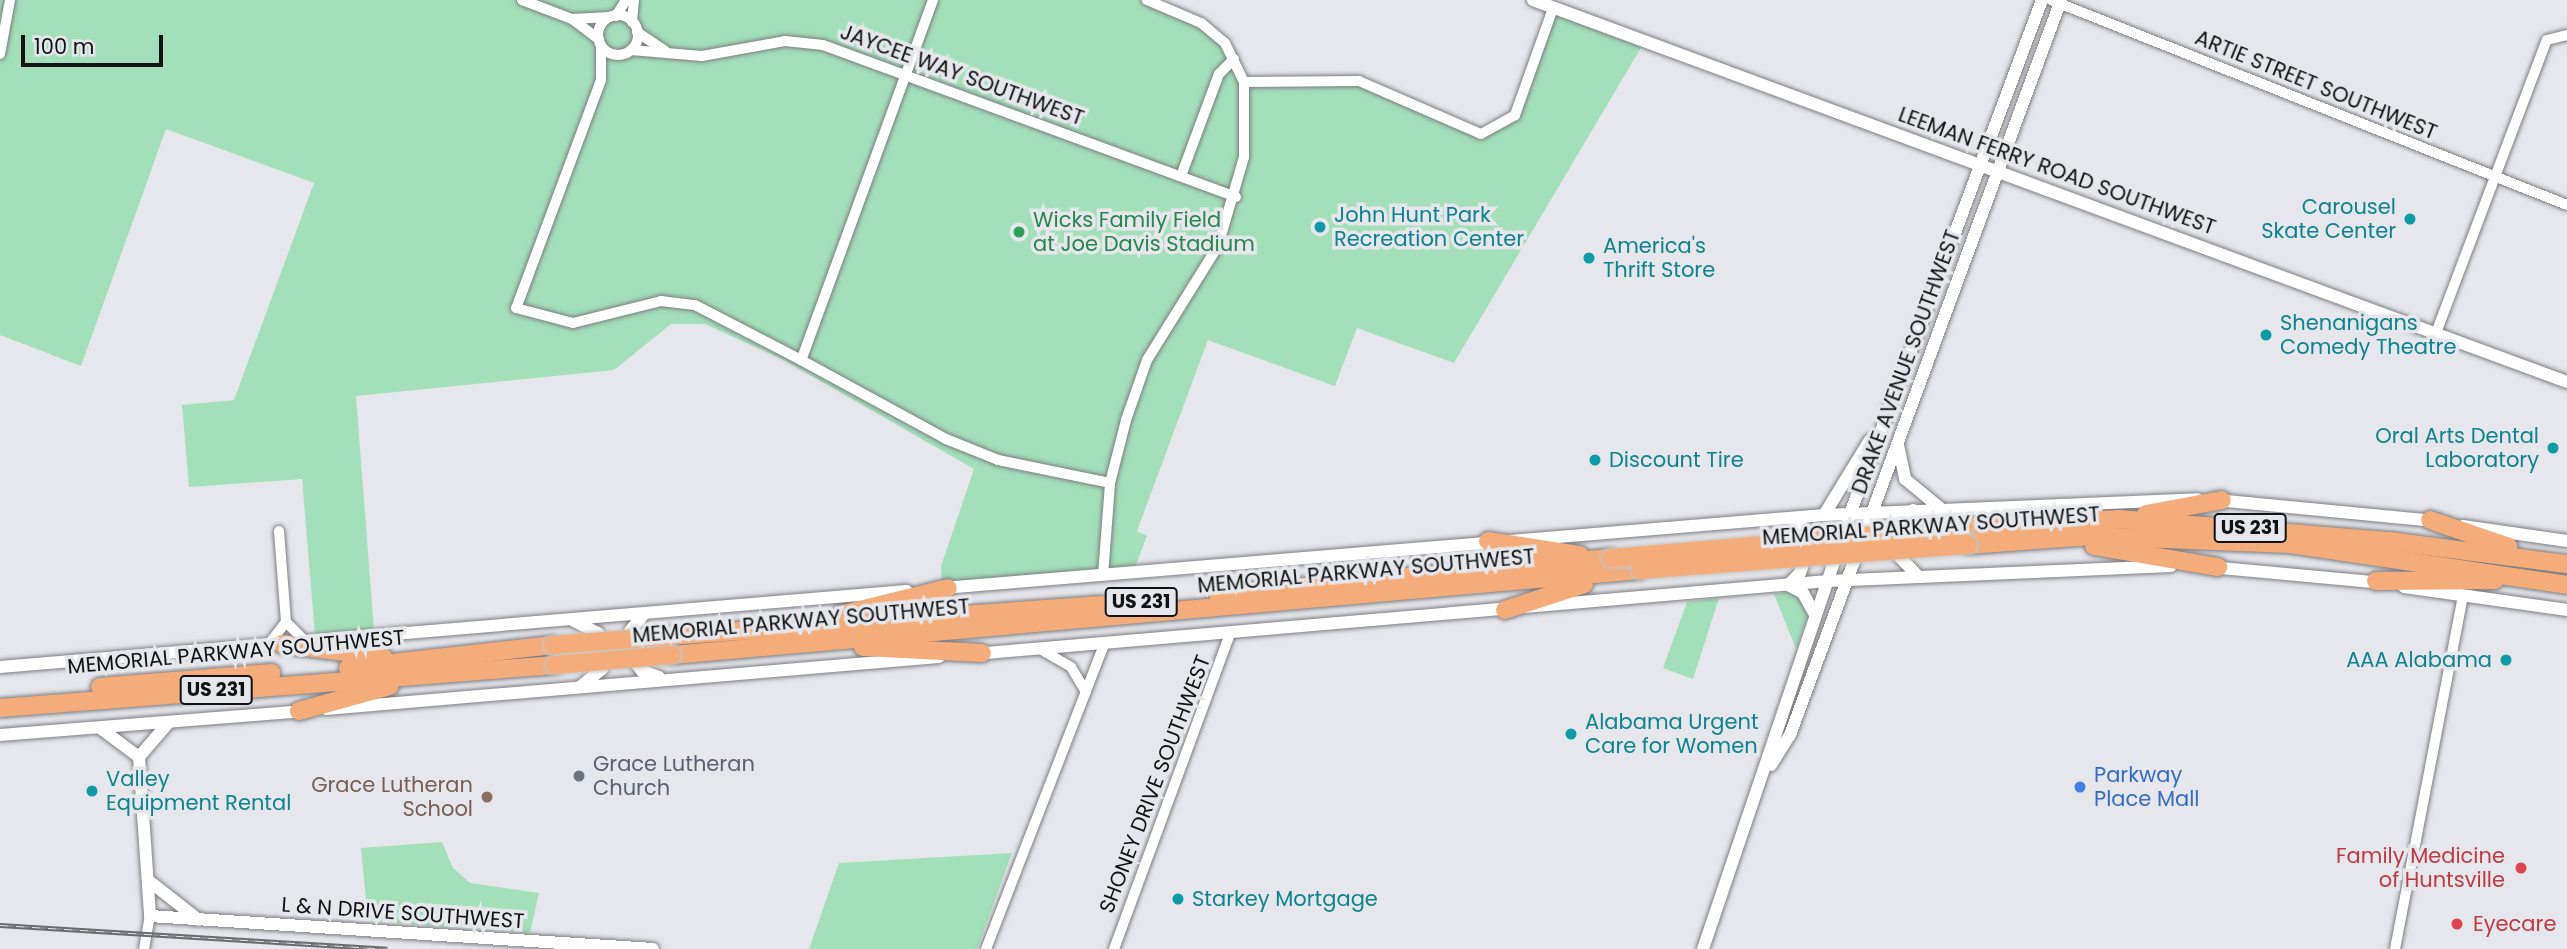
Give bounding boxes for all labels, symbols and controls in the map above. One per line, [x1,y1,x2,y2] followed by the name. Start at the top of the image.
[837,19,1087,131] street label: JAYCEE WAY SOUTHWEST
[24,21,166,65] scale bar
[2191,25,2441,145] street label: ARTIE STREET SOUTHWEST
[34,32,94,61] text: 100 m
[1895,102,2219,240] street label: LEEMAN FERRY ROAD SOUTHWEST
[2261,194,2396,244] place label: Carousel Skate Center
[1334,202,1524,252] place label: John Hunt Park Recreation Center
[1033,207,1255,257] place label: Wicks Family Field at Joe Davis Stadium
[2402,211,2418,227] marker: Carousel Skate Center
[1312,219,1328,235] marker: John Hunt Park Recreation Center
[1011,224,1027,240] marker: Wicks Family Field at Joe Davis Stadium
[1846,227,1966,497] street label: DRAKE AVENUE SOUTHWEST
[1603,233,1715,283] place label: America's Thrift Store
[1581,250,1597,266] marker: America's Thrift Store
[2280,310,2456,360] place label: Shenanigans Comedy Theatre
[2258,327,2274,343] marker: Shenanigans Comedy Theatre
[2375,423,2539,473] place label: Oral Arts Dental Laboratory
[2545,440,2561,456] marker: Oral Arts Dental Laboratory
[1609,447,1744,473] place label: Discount Tire
[1587,452,1603,468] marker: Discount Tire
[1761,502,2101,550] street label: MEMORIAL PARKWAY SOUTHWEST
[2213,512,2287,544] road number: US 231
[1196,544,1536,598] street label: MEMORIAL PARKWAY SOUTHWEST
[1104,586,1178,618] road number: US 231
[631,594,971,648] street label: MEMORIAL PARKWAY SOUTHWEST
[66,625,406,679] street label: MEMORIAL PARKWAY SOUTHWEST
[2346,647,2492,673] place label: AAA Alabama
[1094,652,1216,916] street label: SHONEY DRIVE SOUTHWEST
[2498,652,2514,668] marker: AAA Alabama
[179,674,253,706] road number: US 231
[1585,709,1759,759] place label: Alabama Urgent Care for Women
[1563,726,1579,742] marker: Alabama Urgent Care for Women
[593,751,755,801] place label: Grace Lutheran Church
[2094,762,2200,812] place label: Parkway Place Mall
[106,766,291,816] place label: Valley Equipment Rental
[571,768,587,784] marker: Grace Lutheran Church
[311,772,473,822] place label: Grace Lutheran School
[2072,779,2088,795] marker: Parkway Place Mall
[84,783,100,799] marker: Valley Equipment Rental
[479,789,495,805] marker: Grace Lutheran School
[2336,843,2505,893] place label: Family Medicine of Huntsville
[2511,858,2531,878] marker: Family Medicine of Huntsville
[1192,886,1378,912] place label: Starkey Mortgage
[1170,891,1186,907] marker: Starkey Mortgage
[281,892,525,934] street label: L & N DRIVE SOUTHWEST
[2473,911,2556,937] place label: Eyecare
[2447,914,2467,934] marker: Eyecare

